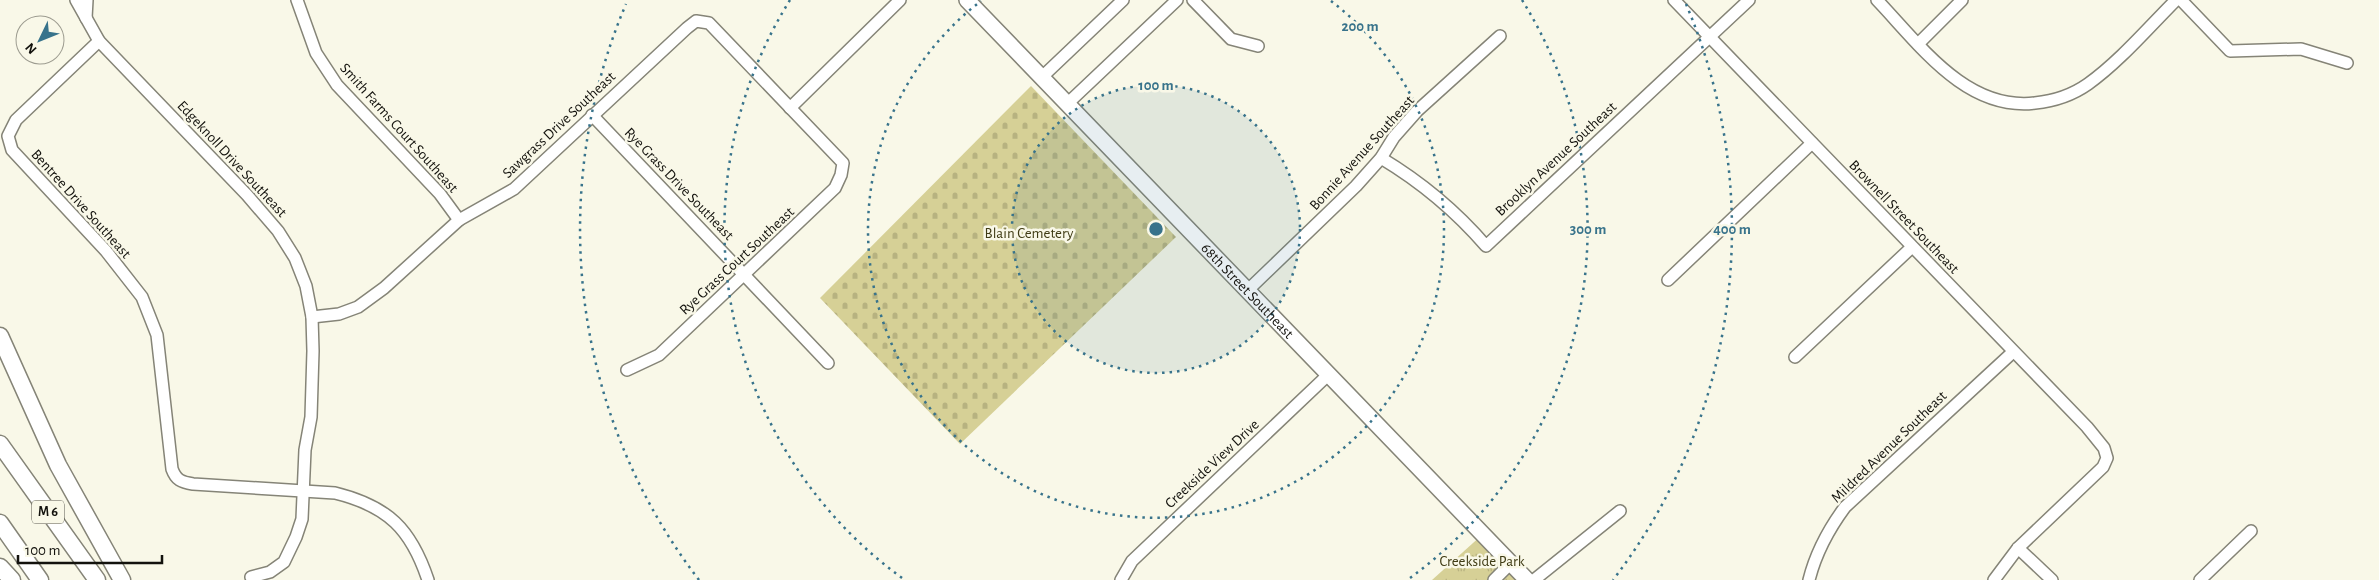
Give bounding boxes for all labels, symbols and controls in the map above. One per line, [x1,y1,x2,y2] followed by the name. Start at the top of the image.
[15,15,65,65] north arrow
[1341,19,1379,34] text: 200 m
[23,40,40,57] text: N
[337,60,461,196] street label: Smith Farms Court Southeast
[500,69,618,181] street label: Sawgrass Drive Southeast
[1138,78,1174,93] text: 100 m
[1307,93,1417,213] street label: Bonnie Avenue Southeast
[174,98,290,220] street label: Edgeknoll Drive Southeast
[1493,99,1620,219] street label: Brooklyn Avenue Southeast
[622,125,737,243] street label: Rye Grass Drive Southeast
[28,147,134,261] street label: Bentree Drive Southeast
[1846,158,1962,277] street label: Brownell Street Southeast
[677,204,797,318] street label: Rye Grass Court Southeast
[1147,220,1165,238] centre of rings
[1570,222,1606,237] text: 300 m
[1713,222,1751,237] text: 400 m
[985,226,1074,241] park label: Blain Cemetery
[1199,240,1297,341] street label: 68th Street Southeast
[1829,388,1950,506] street label: Mildred Avenue Southeast
[1162,417,1262,511] street label: Creekside View Drive
[32,501,64,524] road number: M 6
[18,532,161,564] scale bar
[25,543,60,558] text: 100 m
[1439,554,1525,569] park label: Creekside Park

